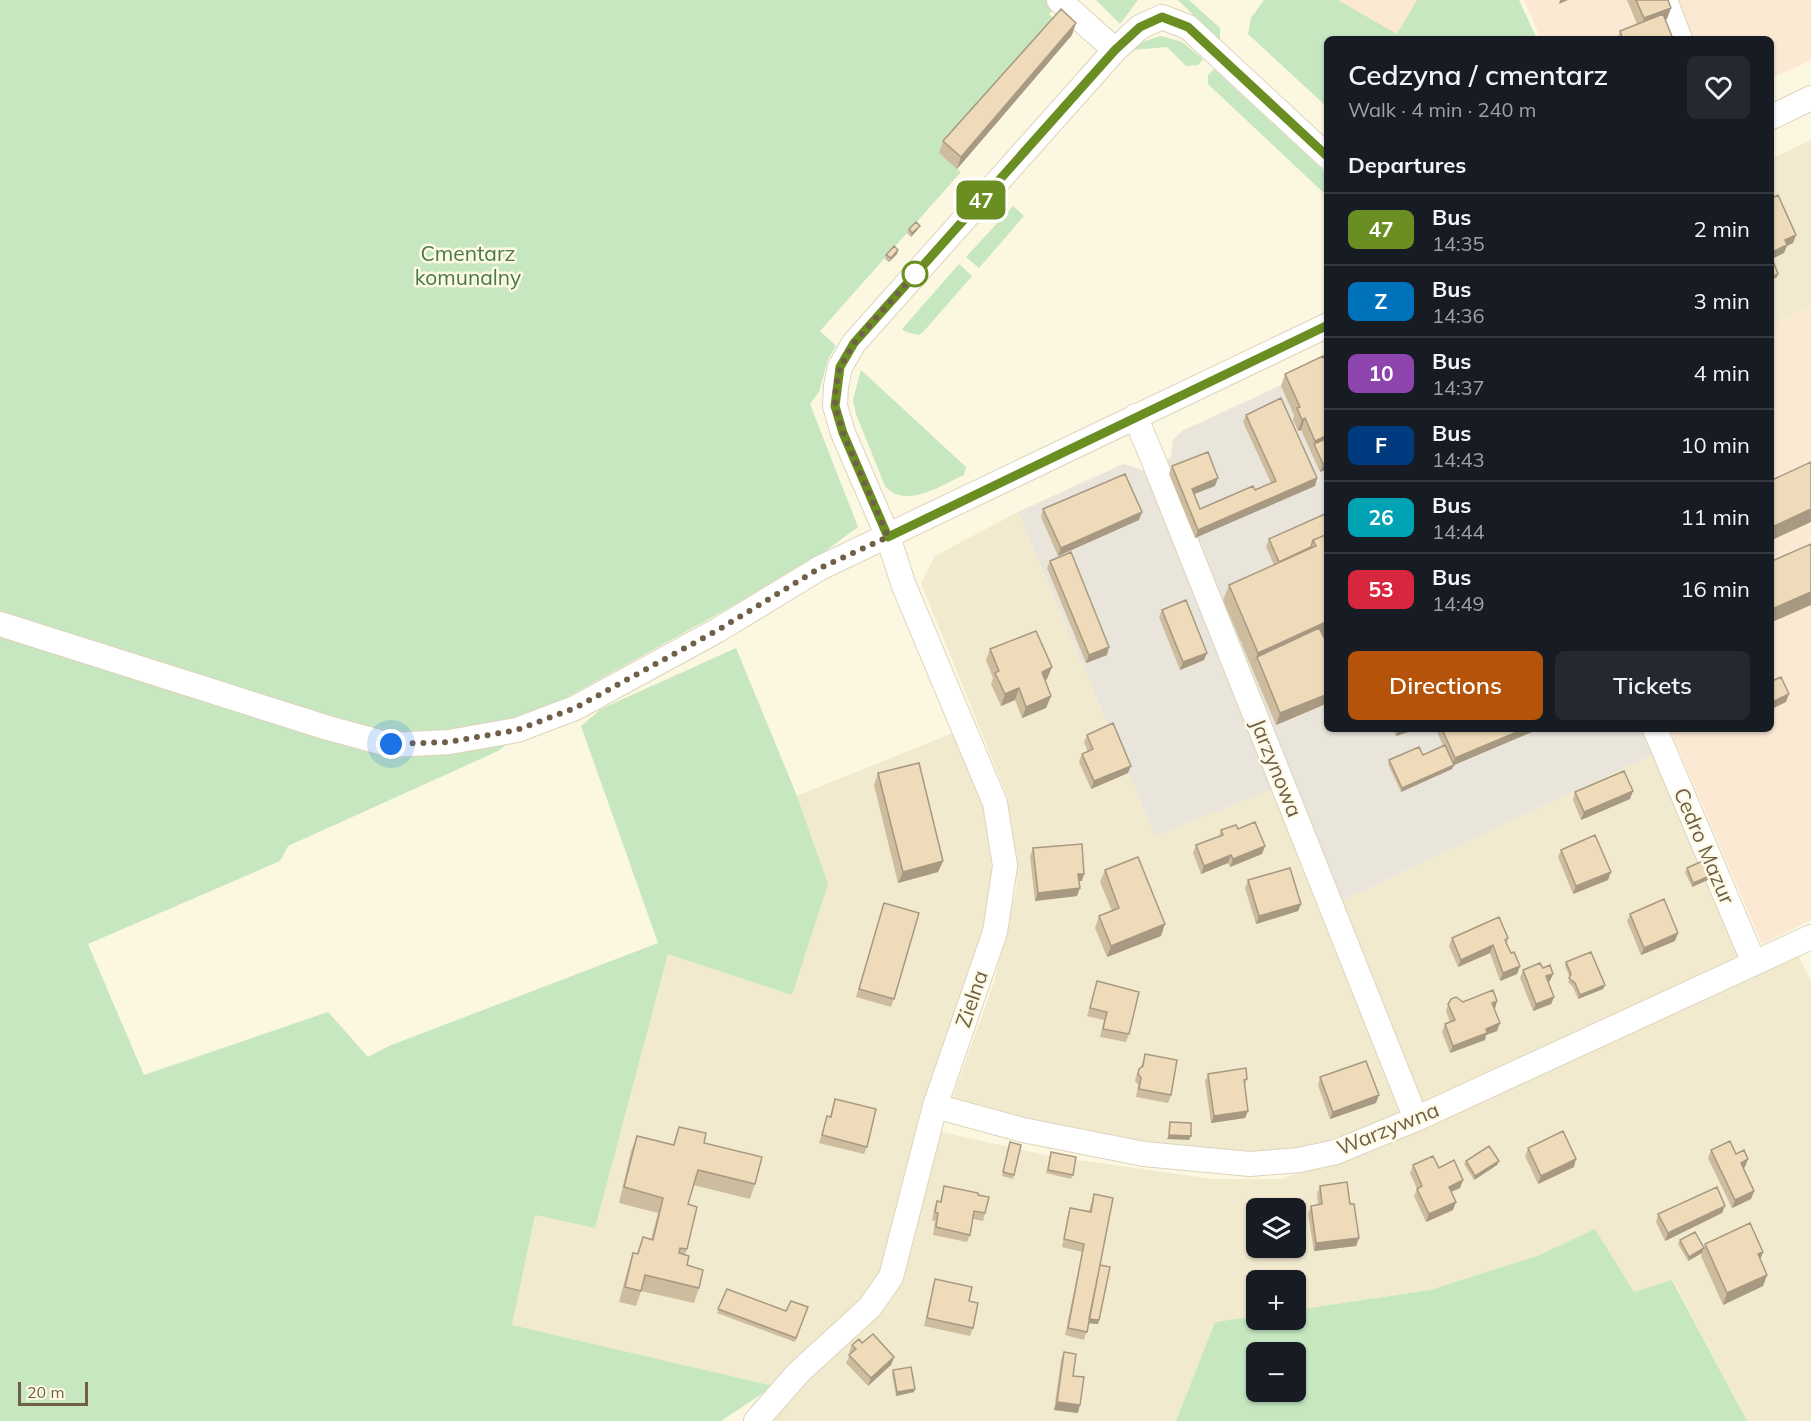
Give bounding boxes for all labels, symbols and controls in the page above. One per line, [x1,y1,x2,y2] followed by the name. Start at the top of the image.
[1687,56,1750,119] button: heart
[1348,57,1608,92] text: Cedzyna / cmentarz
[1348,97,1536,122] text: Walk · 4 min · 240 m
[1348,151,1466,179] text: Departures
[954,180,1008,220] line badge: 47
[968,187,994,213] text: 47
[1432,203,1471,231] text: Bus
[1694,215,1750,243] text: 2 min
[1368,216,1394,242] text: 47
[1432,231,1485,256] text: 14:35
[415,240,521,290] park label: Cmentarz komunalny
[902,261,928,287] unlabelled marker
[1432,275,1471,303] text: Bus
[1694,287,1750,315] text: 3 min
[1375,288,1387,314] text: Z
[1432,303,1485,328] text: 14:36
[1432,347,1471,375] text: Bus
[1694,359,1750,387] text: 4 min
[1368,360,1394,386] text: 10
[1432,375,1485,400] text: 14:37
[1432,419,1471,447] text: Bus
[1680,431,1750,459] text: 10 min
[1375,432,1387,458] text: F
[1432,447,1485,472] text: 14:43
[1432,491,1471,519] text: Bus
[1680,503,1750,531] text: 11 min
[1368,504,1394,530] text: 26
[1432,519,1485,544] text: 14:44
[1432,563,1471,591] text: Bus
[1680,575,1750,603] text: 16 min
[1368,576,1394,602] text: 53
[1432,591,1485,616] text: 14:49
[1348,651,1543,720] button: Directions
[1555,651,1750,720] button: Tickets
[1245,715,1308,821] street label: Jarzynowa
[376,729,406,759] your location
[1669,784,1741,908] street label: Cedro Mazur
[949,967,993,1031] street label: Zielna
[1333,1096,1442,1160] street label: Warzywna
[1246,1198,1306,1402] map controls
[1246,1198,1306,1258] button: layers
[1246,1270,1306,1330] button: +
[1246,1342,1306,1402] button: −
[18,1379,88,1406] scale bar
[27,1382,64,1402] text: 20 m

